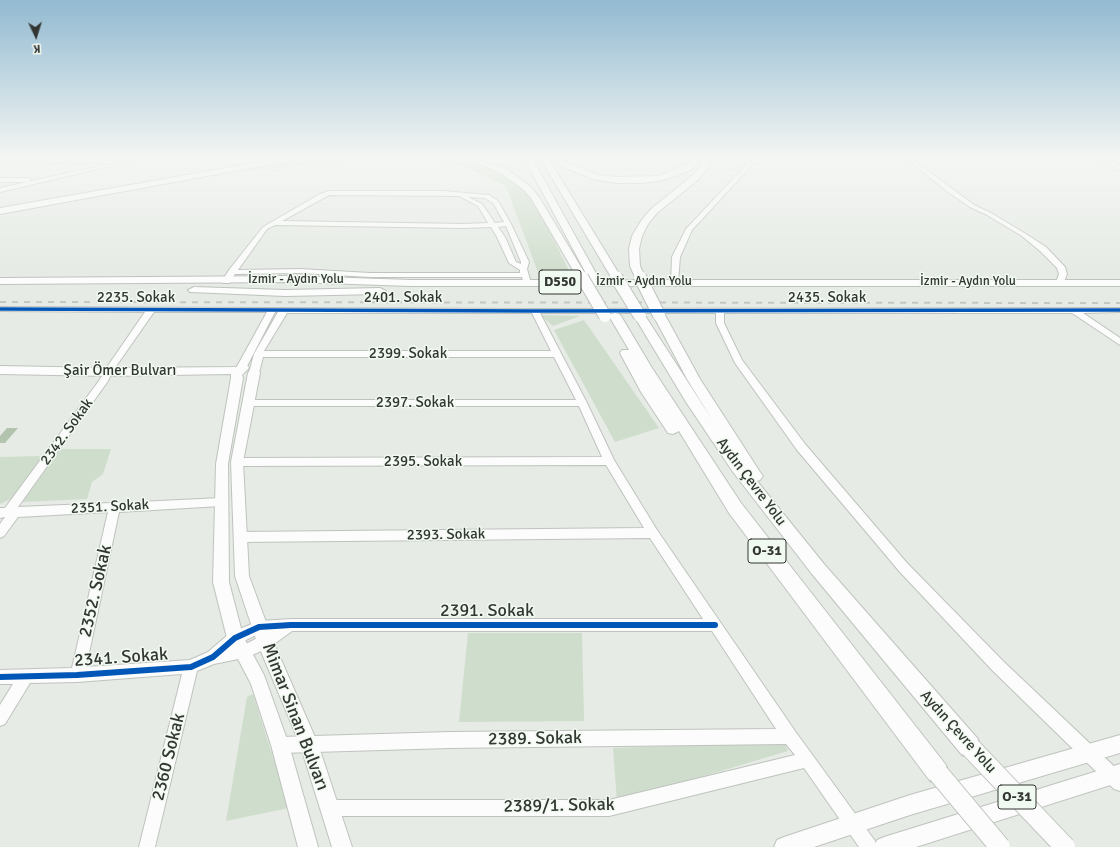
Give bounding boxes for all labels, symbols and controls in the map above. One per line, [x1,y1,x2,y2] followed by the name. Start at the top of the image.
[16,16,56,56] north arrow
[33,42,41,55] text: K
[539,270,581,294] road number: D550
[248,272,344,288] street label: İzmir - Aydın Yolu
[596,274,692,290] street label: İzmir - Aydın Yolu
[920,274,1016,290] street label: İzmir - Aydın Yolu
[97,289,175,307] street label: 2235. Sokak
[364,289,442,307] street label: 2401. Sokak
[788,289,866,307] street label: 2435. Sokak
[369,345,447,363] street label: 2399. Sokak
[64,362,176,380] street label: Şair Ömer Bulvarı
[376,394,454,412] street label: 2397. Sokak
[37,395,97,469] street label: 2342. Sokak
[712,435,790,529] street label: Aydın Çevre Yolu
[384,453,462,471] street label: 2395. Sokak
[70,496,150,518] street label: 2351. Sokak
[407,525,485,545] street label: 2393. Sokak
[748,539,786,563] road number: O-31
[75,543,117,639] street label: 2352. Sokak
[440,600,534,622] street label: 2391. Sokak
[257,640,333,794] street label: Mimar Sinan Bulvarı
[73,644,169,672] street label: 2341. Sokak
[916,687,1000,777] street label: Aydın Çevre Yolu
[148,711,190,803] street label: 2360 Sokak
[488,727,582,751] street label: 2389. Sokak
[998,785,1036,809] road number: O-31
[503,794,615,818] street label: 2389/1. Sokak

